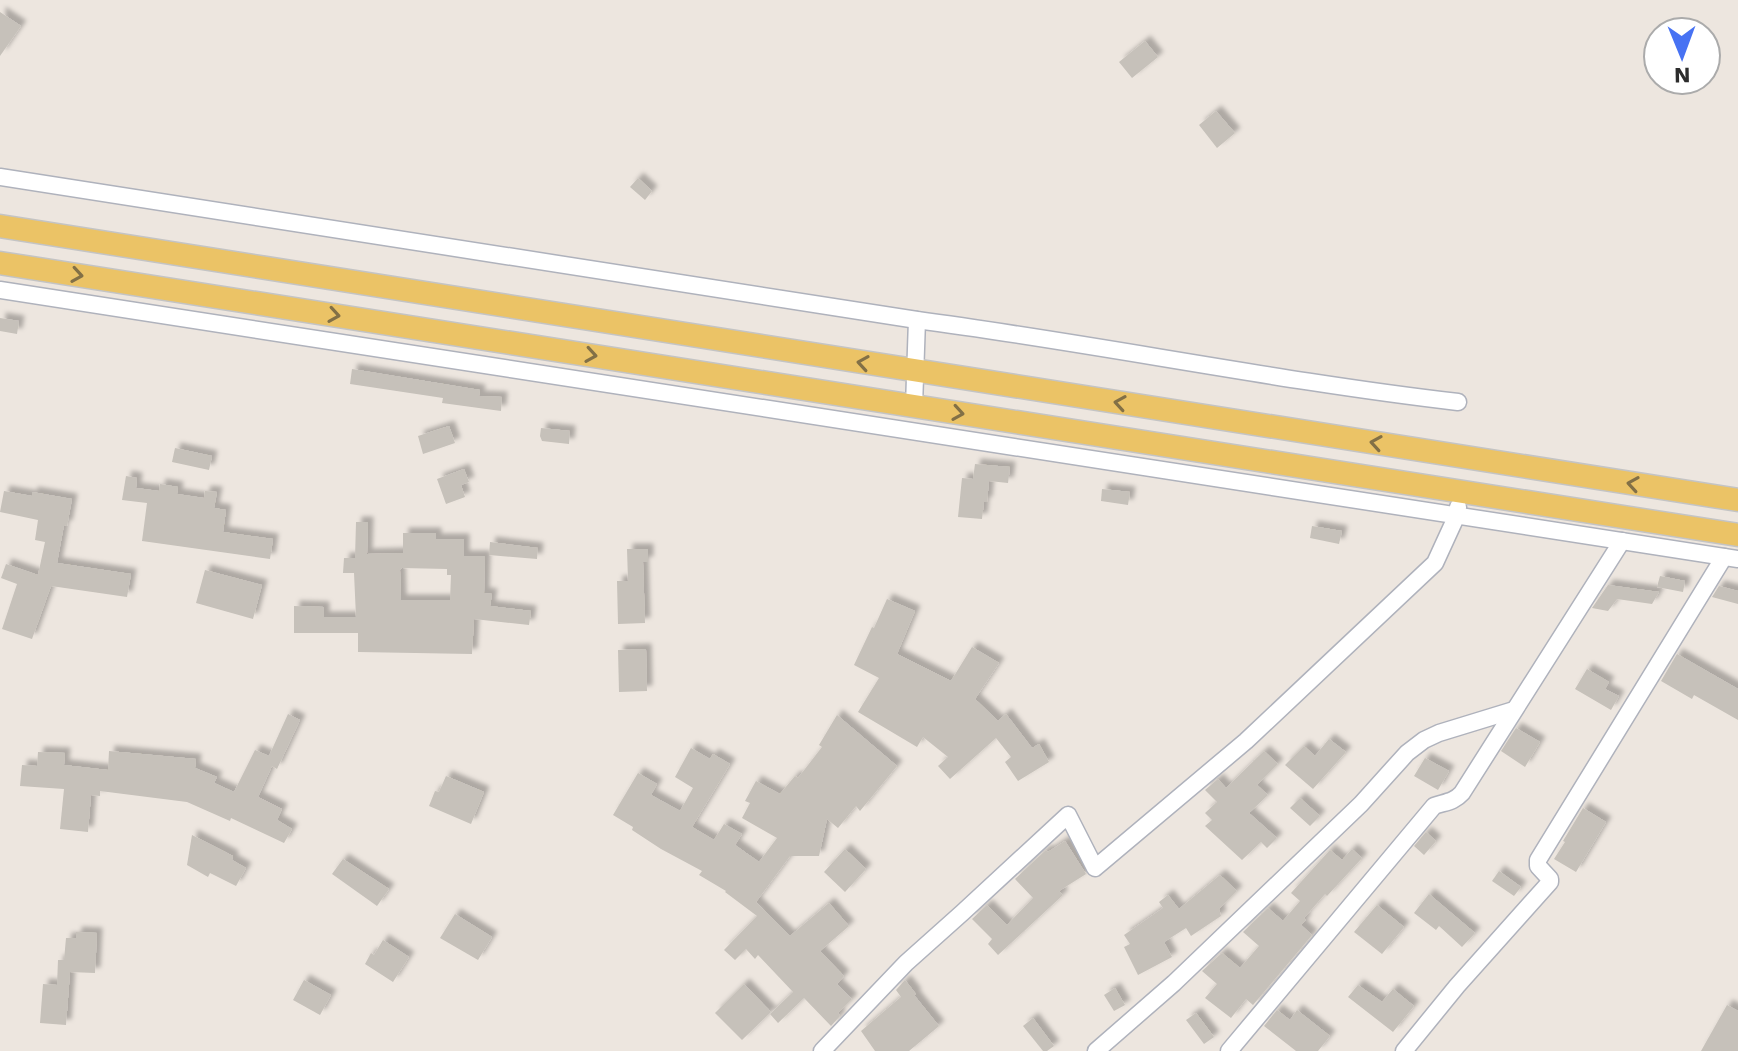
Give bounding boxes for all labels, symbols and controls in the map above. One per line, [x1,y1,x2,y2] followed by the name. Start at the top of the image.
[1642,16,1722,96] north arrow
[1674,63,1691,88] text: N
[70,266,84,283] one-way arrow
[327,306,341,323] one-way arrow
[584,346,598,363] one-way arrow
[856,355,870,372] one-way arrow
[1113,395,1126,412] one-way arrow
[951,404,965,421] one-way arrow
[1370,436,1383,453] one-way arrow
[1626,476,1640,493] one-way arrow

